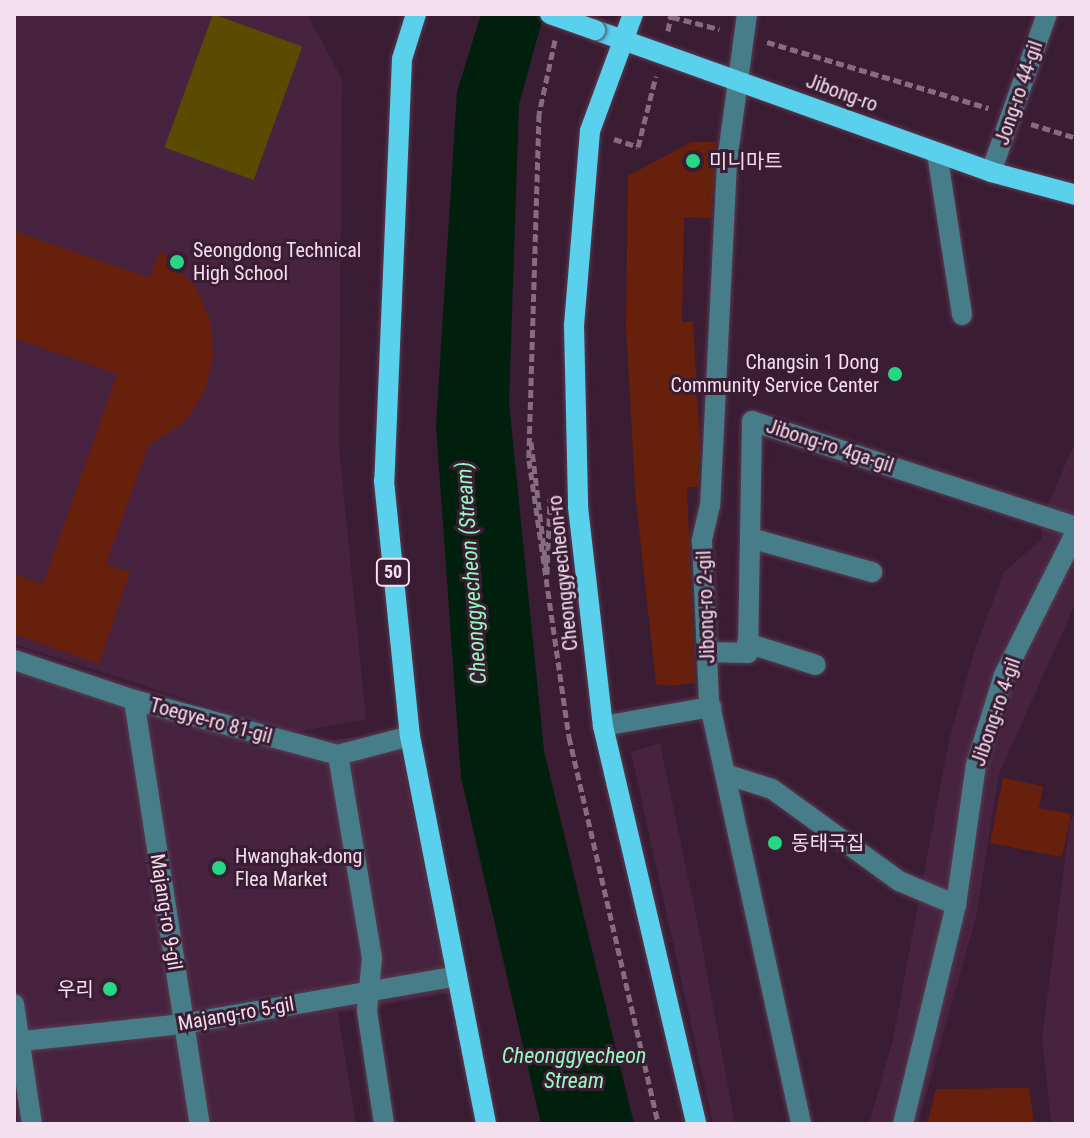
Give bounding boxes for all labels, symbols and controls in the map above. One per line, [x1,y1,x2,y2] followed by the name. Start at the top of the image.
[990,38,1048,148] street label: Jong-ro 44-gil
[803,69,881,117] street label: Jibong-ro
[709,149,783,173] place label: 미니마트
[684,152,702,170] marker: 미니마트
[193,238,362,285] place label: Seongdong Technical High School
[168,253,186,271] marker: Seongdong Technical High School
[671,350,879,397] place label: Changsin 1 Dong Community Service Center
[886,365,904,383] marker: Changsin 1 Dong Community Service Center
[763,414,897,478] street label: Jibong-ro 4ga-gil
[450,461,492,685] water label: Cheonggyecheon (Stream)
[543,494,583,652] street label: Cheonggyecheon-ro
[692,550,720,664] street label: Jibong-ro 2-gil
[375,558,411,586] road number: 50
[966,655,1026,769] street label: Jibong-ro 4-gil
[147,693,275,749] street label: Toegye-ro 81-gil
[791,831,865,855] place label: 동태국집
[766,834,784,852] marker: 동태국집
[235,844,362,891] place label: Hwanghak-dong Flea Market
[145,852,187,972] street label: Majang-ro 9-gil
[210,859,228,877] marker: Hwanghak-dong Flea Market
[57,977,94,1001] place label: 우리
[101,980,119,998] marker: 우리
[176,992,296,1036] street label: Majang-ro 5-gil
[502,1042,646,1094] water label: Cheonggyecheon Stream

